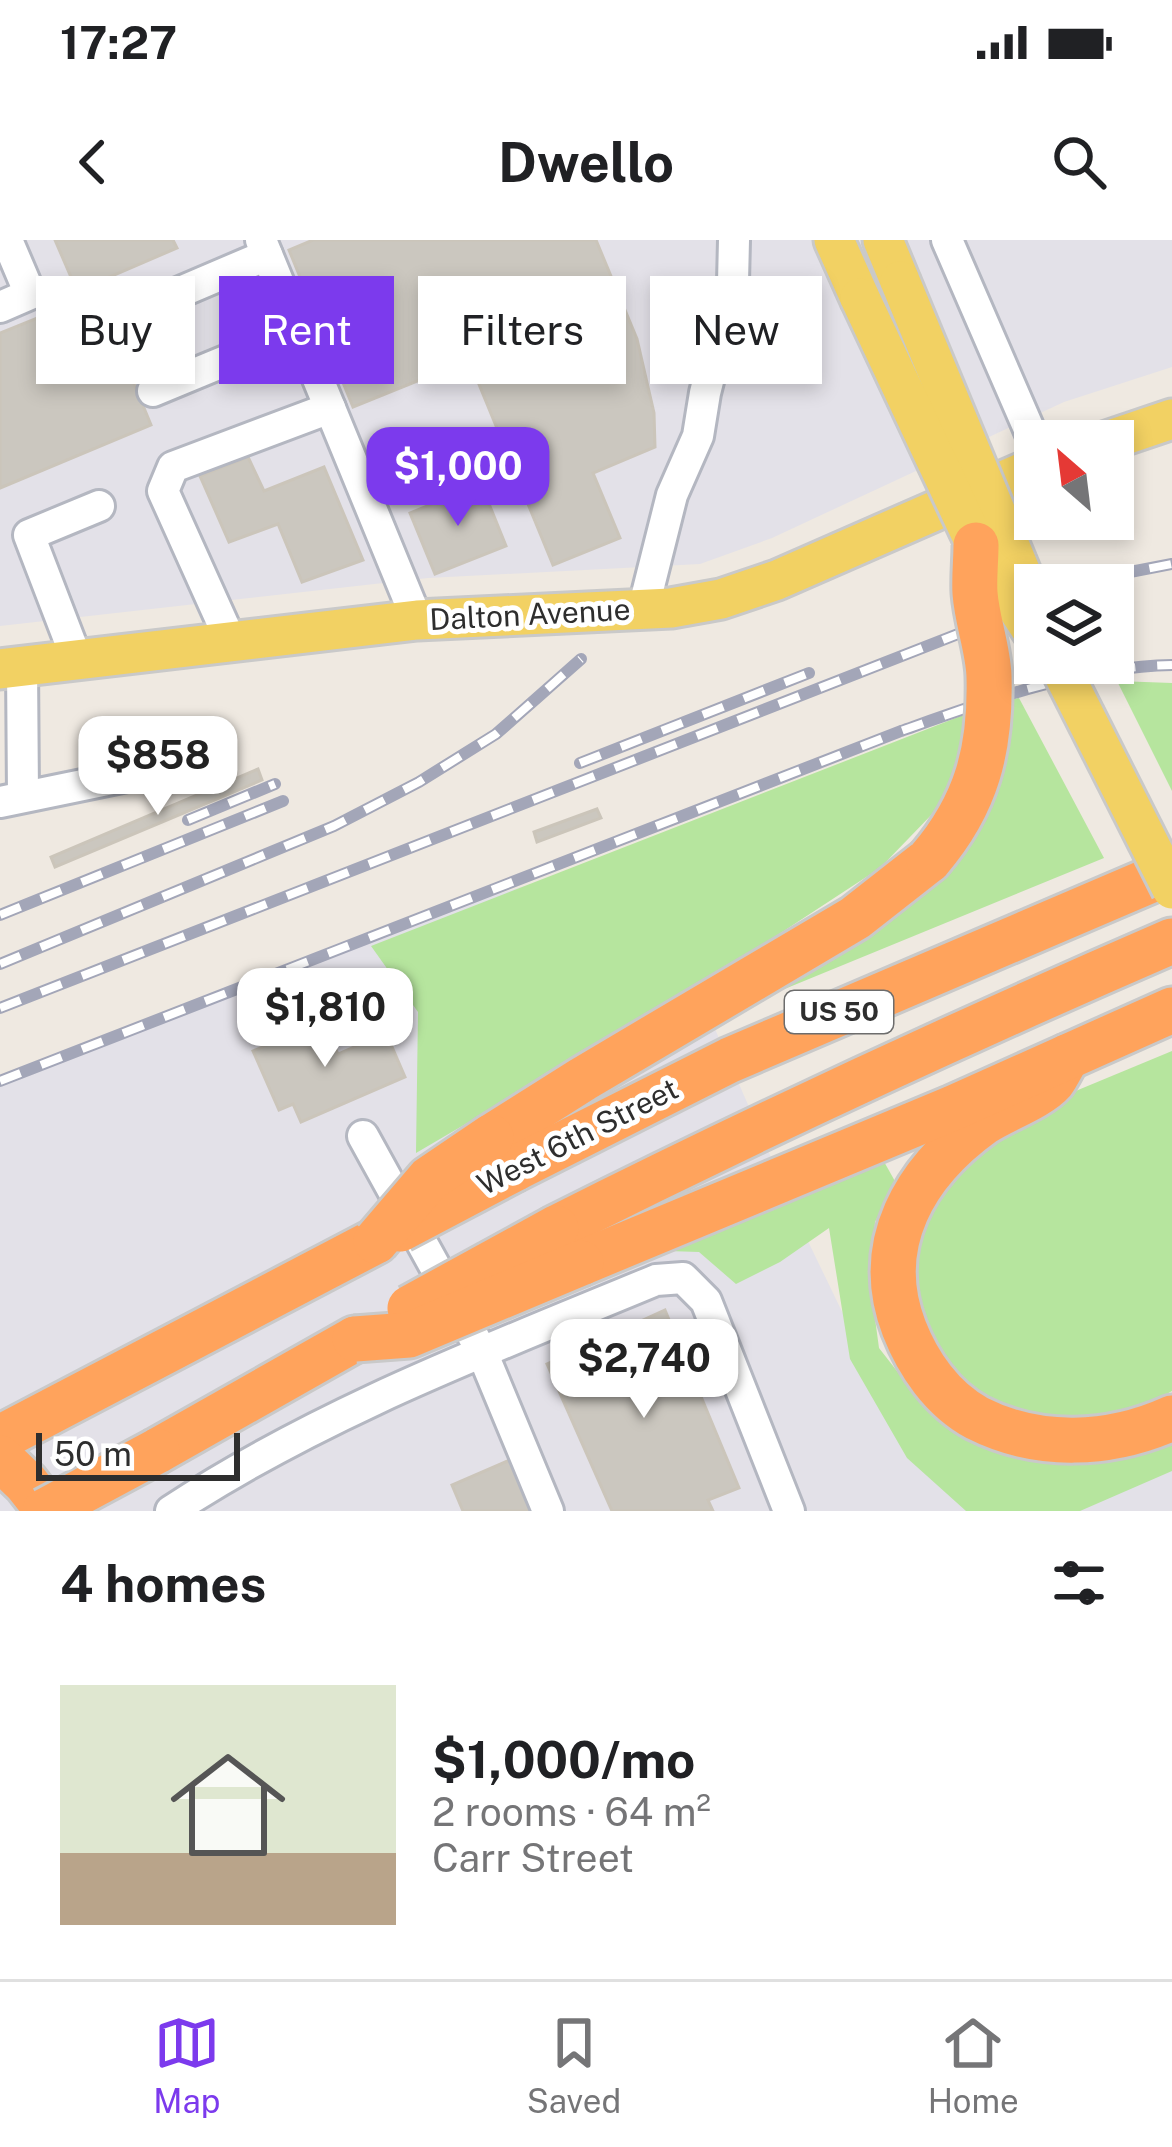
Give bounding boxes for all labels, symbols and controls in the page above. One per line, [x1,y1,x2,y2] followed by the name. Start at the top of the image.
[60,16,177,69] text: 17:27
[60,129,126,195] icon: back
[1046,129,1112,195] icon: search
[498,131,674,194] text: Dwello
[36,276,195,384] chip: Buy
[219,276,394,384] chip: Rent
[418,276,626,384] chip: Filters
[650,276,822,384] chip: New
[1014,420,1134,540] north arrow
[1014,420,1134,684] map controls
[360,427,556,529] pin: $1,000
[393,443,523,489] text: $1,000
[1014,564,1134,684] button: layers
[429,591,631,637] street label: Dalton Avenue
[87,716,229,818] pin: $858
[105,732,211,778] text: $858
[227,968,423,1070] pin: $1,810
[264,984,386,1030] text: $1,810
[785,991,893,1033] road number: US 50
[471,1070,684,1202] street label: West 6th Street
[546,1319,742,1421] pin: $2,740
[577,1335,711,1381] text: $2,740
[36,1427,240,1480] scale bar
[54,1435,132,1473] text: 50 m
[1046,1550,1112,1616] icon: filters
[60,1554,266,1613] text: 4 homes
[432,1730,695,1789] text: $1,000/mo
[156,1733,300,1877] icon: home
[432,1789,711,1835] text: 2 rooms · 64 m²
[432,1835,634,1881] text: Carr Street
[153,2010,220,2120] tab: Map
[527,2010,621,2120] tab: Saved
[928,2010,1019,2120] tab: Home

